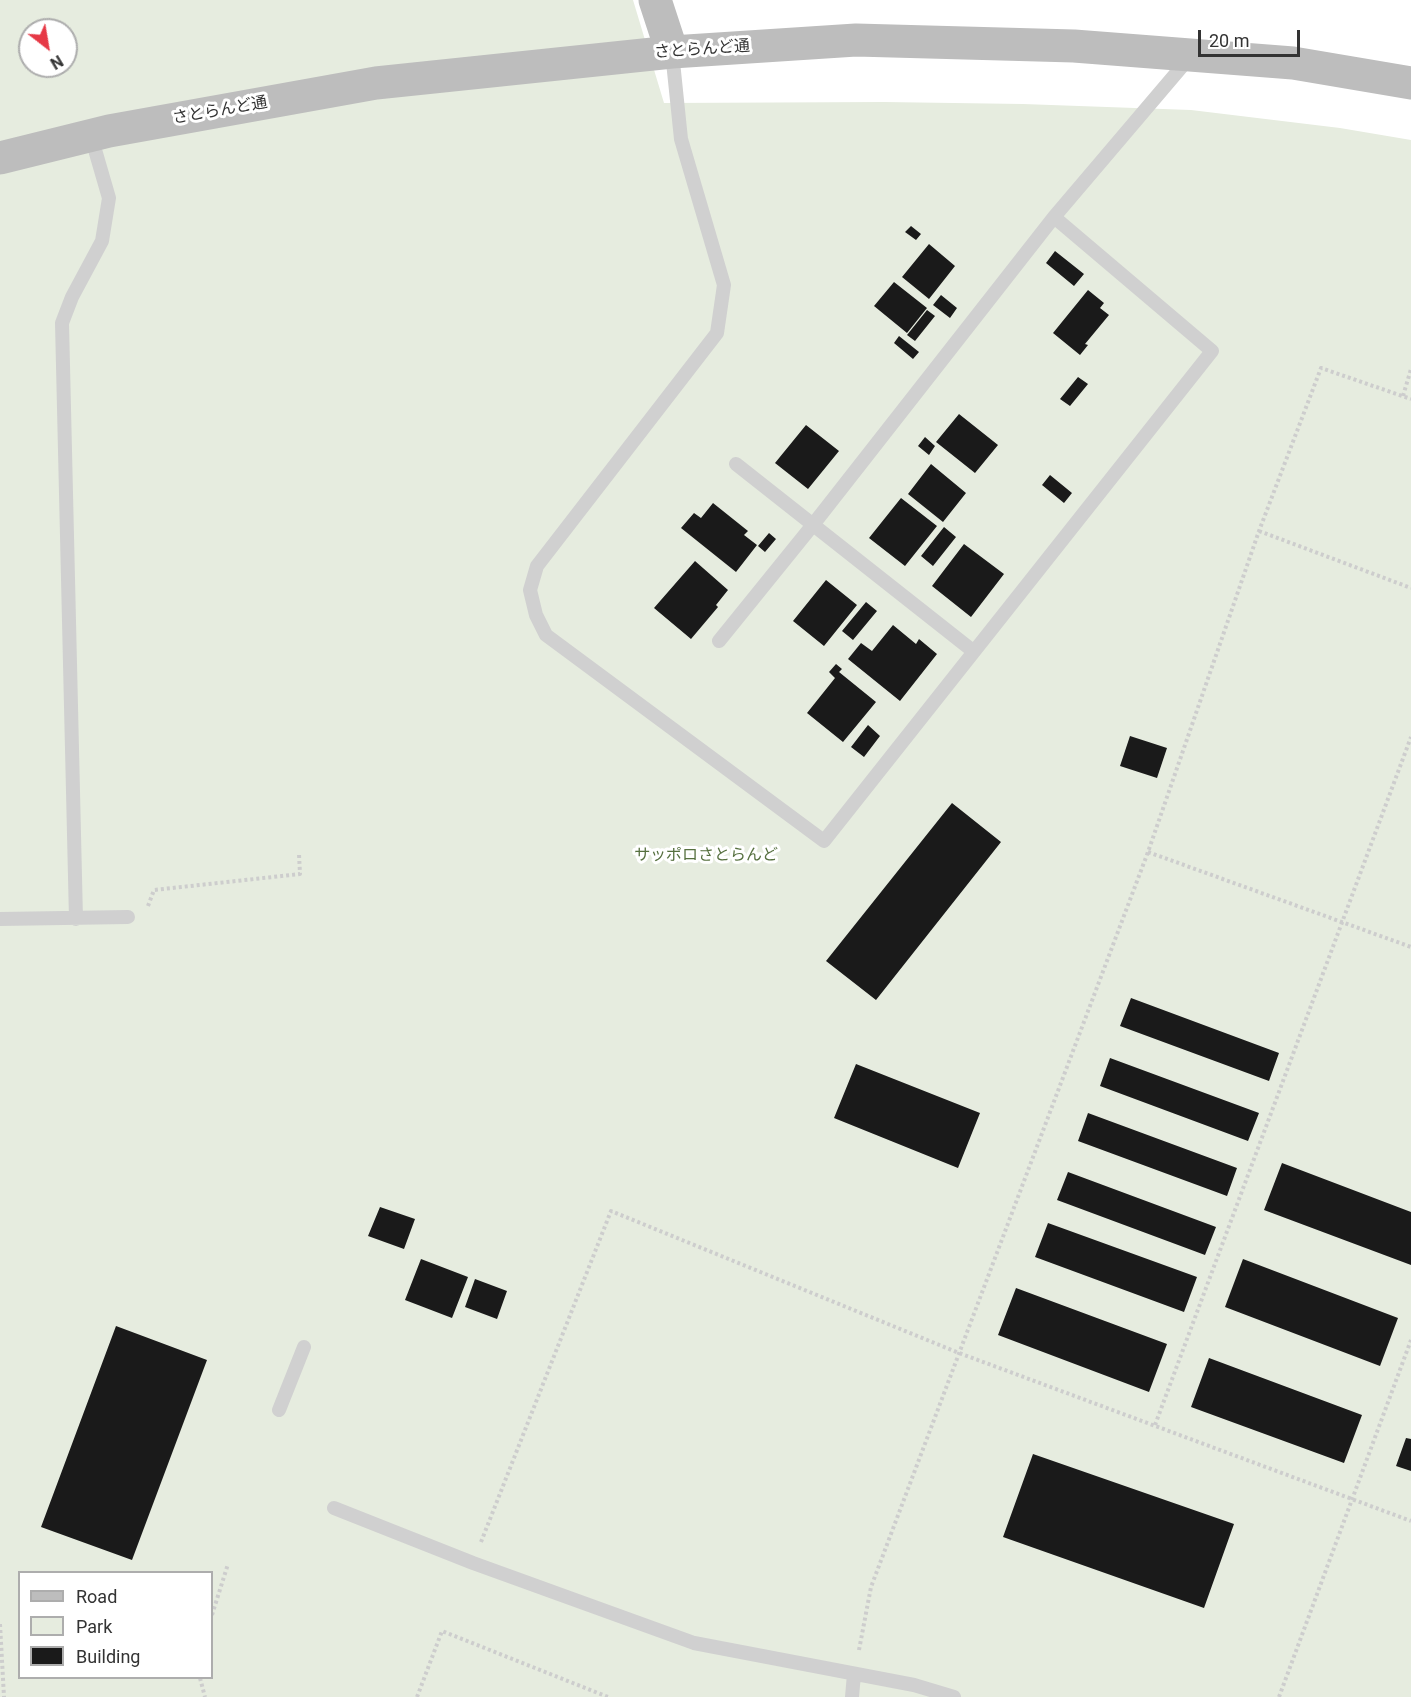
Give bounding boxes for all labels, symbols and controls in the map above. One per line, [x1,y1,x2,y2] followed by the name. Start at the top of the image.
[18,18,78,78] north arrow
[1201,18,1303,56] scale bar
[1209,30,1249,51] text: 20 m
[653,37,751,63] street label: さとらんど通
[47,51,66,73] text: N
[171,93,269,129] street label: さとらんど通
[634,846,778,866] park label: サッポロさとらんど
[18,1571,213,1679] legend
[76,1586,117,1607] text: Road
[76,1616,112,1637] text: Park
[76,1646,140,1667] text: Building

